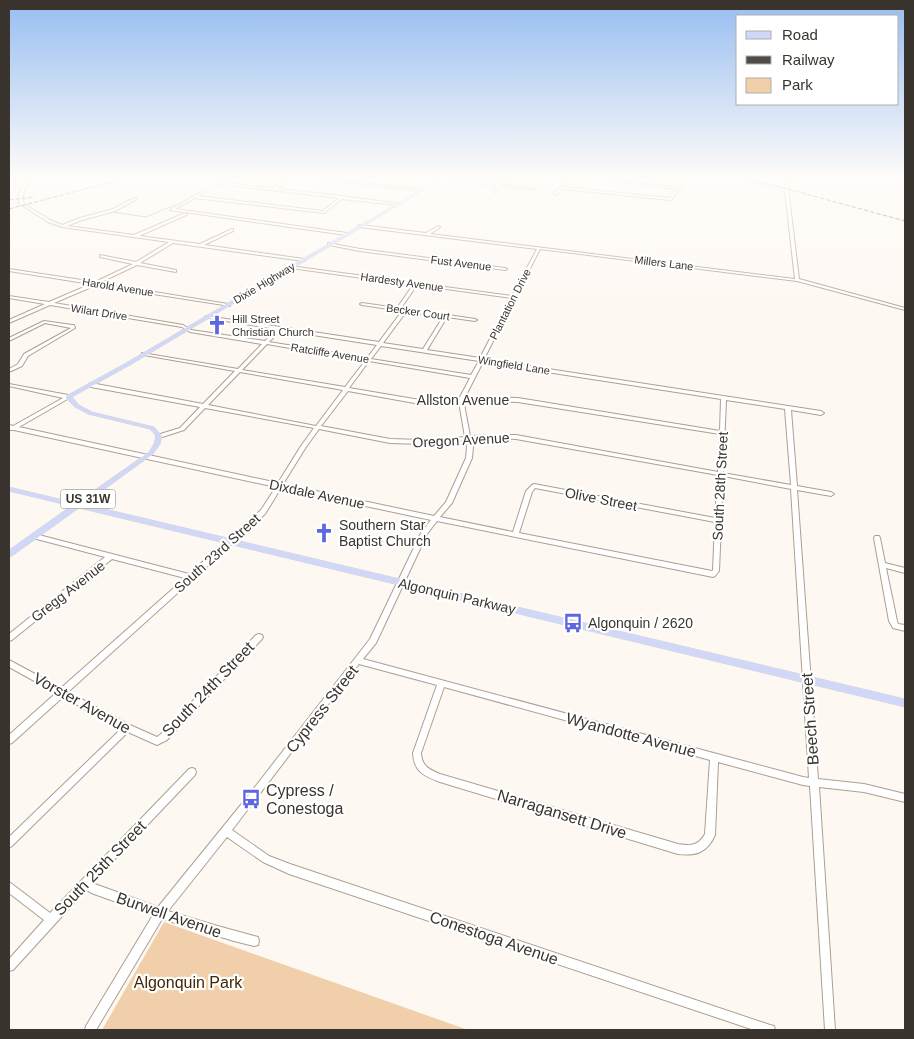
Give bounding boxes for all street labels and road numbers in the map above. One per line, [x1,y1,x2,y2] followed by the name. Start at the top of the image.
[430,253,492,273] street label: Fust Avenue
[634,253,694,273] street label: Millers Lane
[231,260,297,306] street label: Dixie Highway
[487,267,533,341] street label: Plantation Drive
[360,270,444,294] street label: Hardesty Avenue
[82,275,154,299] street label: Harold Avenue
[70,302,128,322] street label: Wilart Drive
[385,302,451,322] street label: Becker Court
[290,341,370,365] street label: Ratcliffe Avenue
[477,353,551,377] street label: Wingfield Lane
[417,392,509,408] street label: Allston Avenue
[412,429,510,451] street label: Oregon Avenue
[709,431,731,541] street label: South 28th Street
[268,476,366,512] street label: Dixdale Avenue
[564,484,639,514] street label: Olive Street
[61,489,116,508] road number: US 31W
[171,510,263,596] street label: South 23rd Street
[28,557,108,625] street label: Gregg Avenue
[397,575,517,617] street label: Algonquin Parkway
[159,638,258,740] street label: South 24th Street
[283,662,362,756] street label: Cypress Street
[31,669,134,737] street label: Vorster Avenue
[798,672,822,766] street label: Beech Street
[564,709,698,761] street label: Wyandotte Avenue
[495,786,629,842] street label: Narragansett Drive
[51,817,150,919] street label: South 25th Street
[114,889,224,941] street label: Burwell Avenue
[427,908,561,968] street label: Conestoga Avenue

